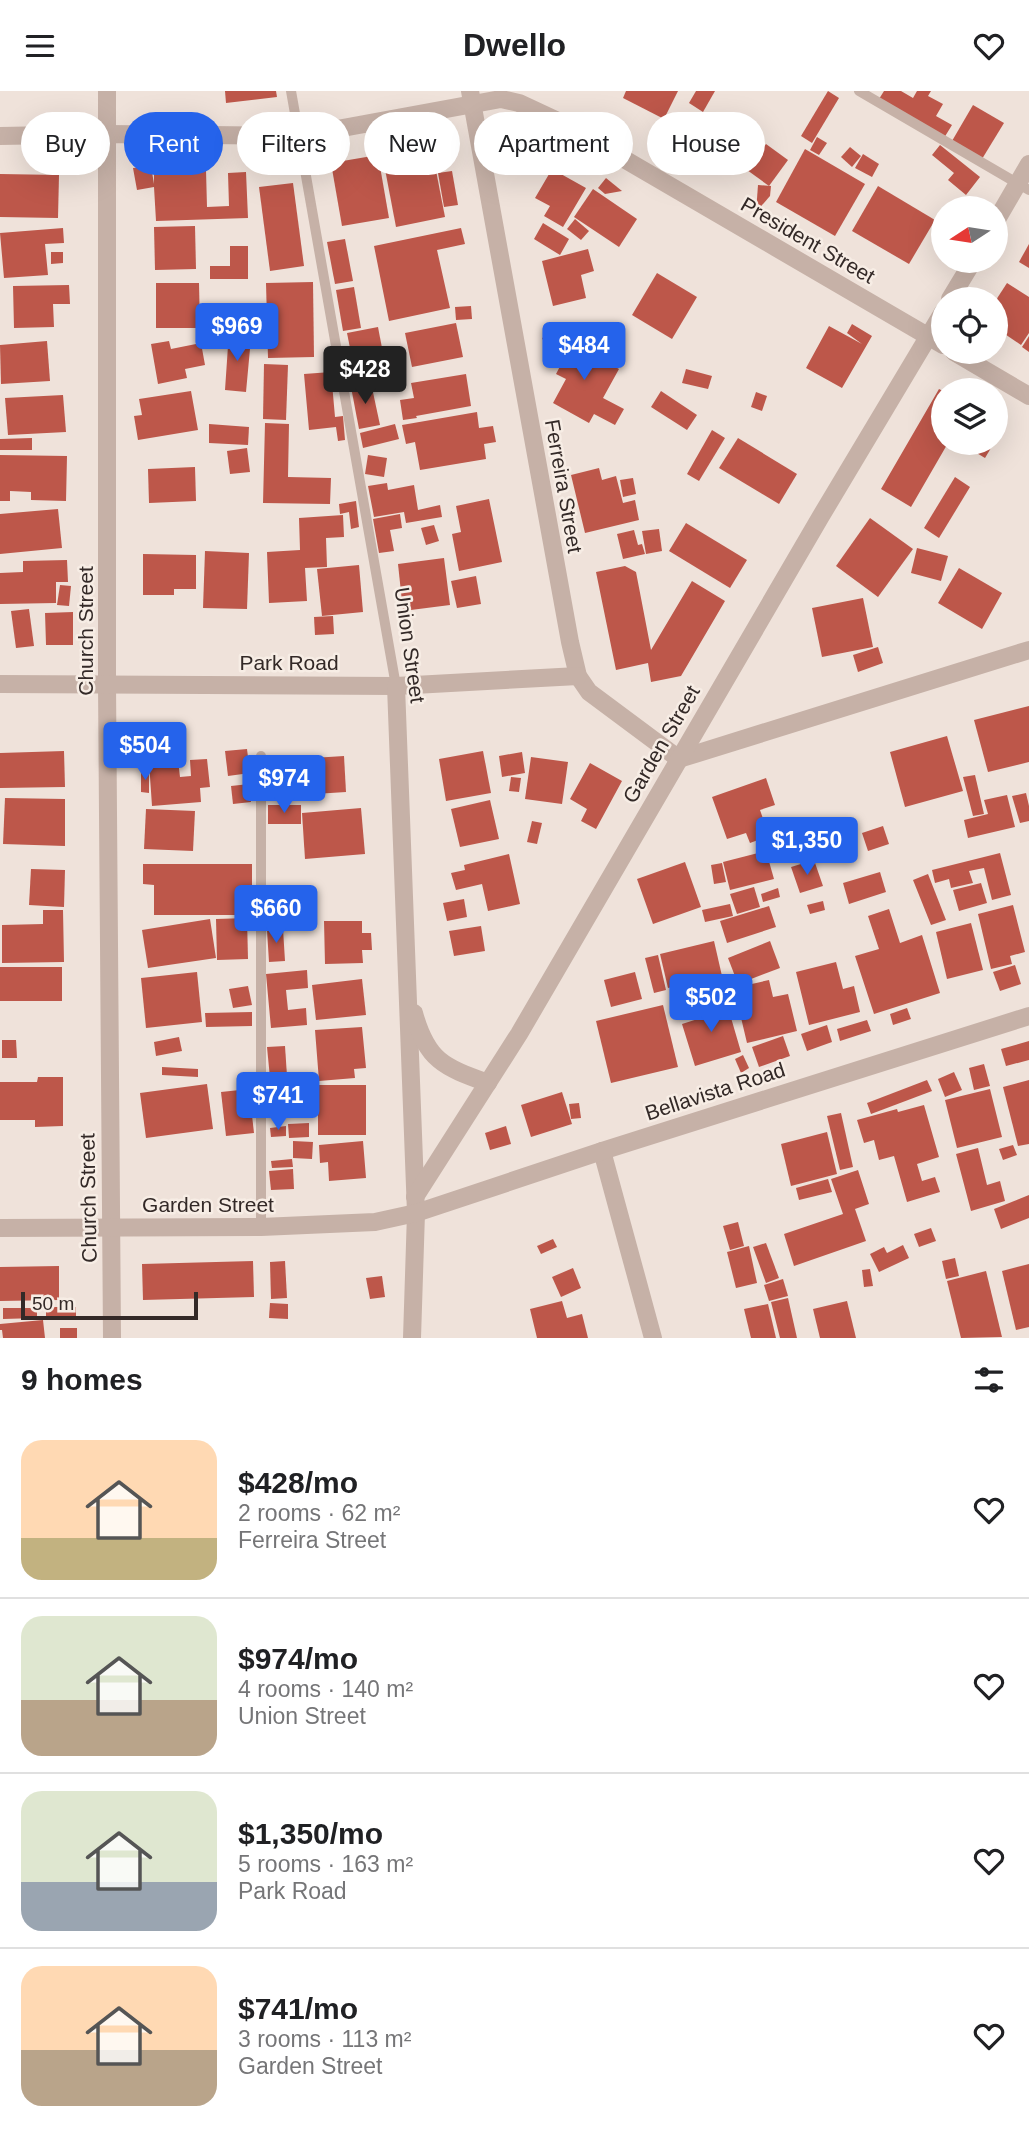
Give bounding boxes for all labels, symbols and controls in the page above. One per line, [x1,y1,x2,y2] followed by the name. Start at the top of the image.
[21,27,59,65] icon: menu
[463,27,566,63] text: Dwello
[970,27,1008,65] icon: heart
[21,112,110,175] chip: Buy
[124,112,223,175] chip: Rent
[237,112,350,175] chip: Filters
[364,112,460,175] chip: New
[474,112,633,175] chip: Apartment
[647,112,765,175] chip: House
[737,192,879,288] street label: President Street
[931,196,1008,273] north arrow
[931,196,1008,455] map controls
[931,287,1008,364] button: locate
[196,303,278,363] pin: $969
[211,313,263,339] text: $969
[543,323,625,382] pin: $484
[558,332,610,358] text: $484
[324,347,406,406] pin: $428
[339,356,391,382] text: $428
[931,378,1008,455] button: layers
[541,417,587,555] street label: Ferreira Street
[74,566,97,696] street label: Church Street
[390,586,430,705] street label: Union Street
[239,651,339,674] street label: Park Road
[618,681,704,807] street label: Garden Street
[104,723,186,782] pin: $504
[119,732,171,758] text: $504
[243,755,325,815] pin: $974
[258,765,310,791] text: $974
[750,817,864,877] pin: $1,350
[772,827,842,853] text: $1,350
[235,885,317,945] pin: $660
[250,895,302,921] text: $660
[670,975,752,1034] pin: $502
[685,984,737,1010] text: $502
[642,1058,788,1124] street label: Bellavista Road
[237,1073,319,1132] pin: $741
[252,1082,304,1108] text: $741
[75,1133,101,1263] street label: Church Street
[142,1193,274,1216] street label: Garden Street
[21,1289,198,1321] scale bar
[32,1293,74,1314] text: 50 m
[970,1361,1008,1399] icon: filters
[21,1363,143,1396] text: 9 homes
[238,1466,358,1499] text: $428/mo
[77,1468,161,1552] icon: home
[970,1491,1008,1529] icon: heart
[238,1500,400,1526] text: 2 rooms · 62 m²
[238,1527,386,1553] text: Ferreira Street
[238,1642,358,1675] text: $974/mo
[77,1644,161,1728] icon: home
[970,1667,1008,1705] icon: heart
[238,1676,413,1702] text: 4 rooms · 140 m²
[238,1703,366,1729] text: Union Street
[238,1817,383,1850] text: $1,350/mo
[77,1819,161,1903] icon: home
[970,1842,1008,1880] icon: heart
[238,1851,413,1877] text: 5 rooms · 163 m²
[238,1878,347,1904] text: Park Road
[238,1992,358,2025] text: $741/mo
[77,1994,161,2078] icon: home
[970,2017,1008,2055] icon: heart
[238,2026,411,2052] text: 3 rooms · 113 m²
[238,2053,382,2079] text: Garden Street

